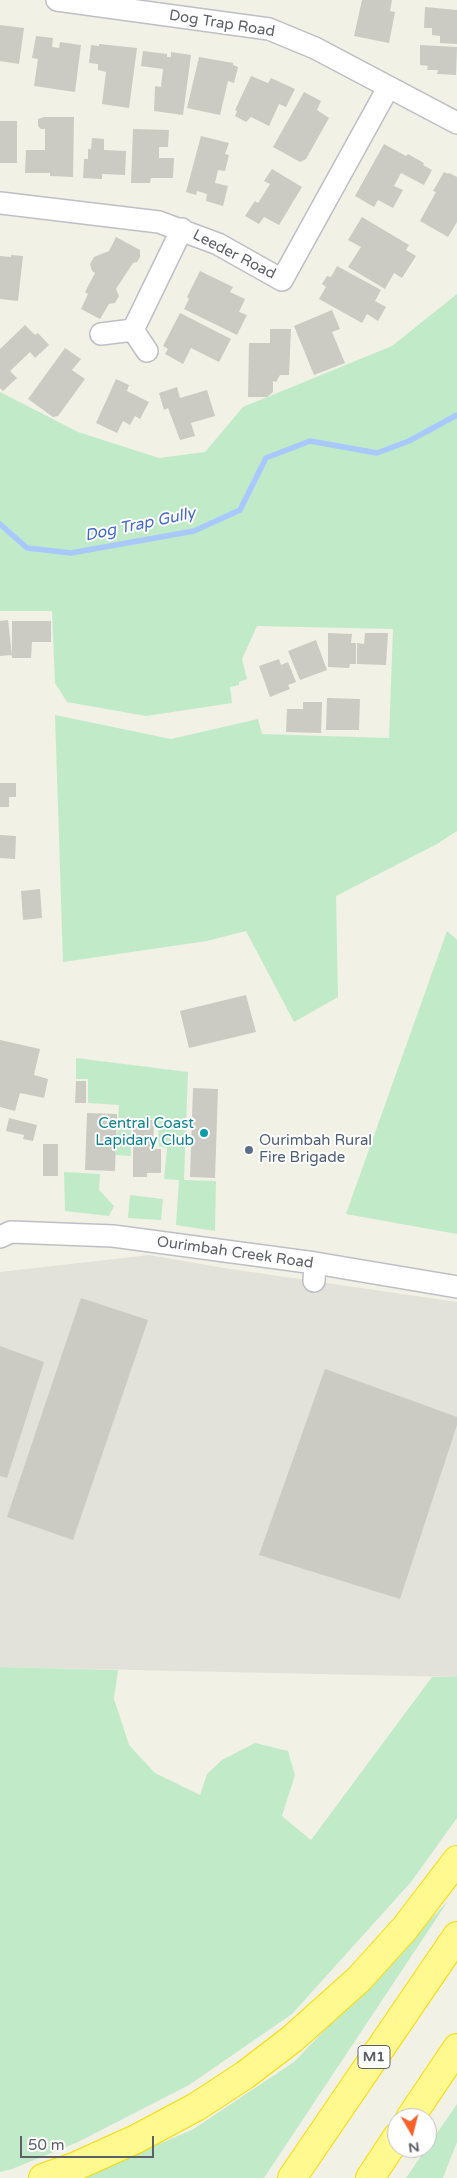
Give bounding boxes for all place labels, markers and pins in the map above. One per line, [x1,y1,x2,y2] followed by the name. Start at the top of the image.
[95,1115,194,1150] place label: Central Coast Lapidary Club
[198,1127,210,1139] marker: Central Coast Lapidary Club
[259,1132,372,1167] place label: Ourimbah Rural Fire Brigade
[243,1144,255,1156] marker: Ourimbah Rural Fire Brigade

